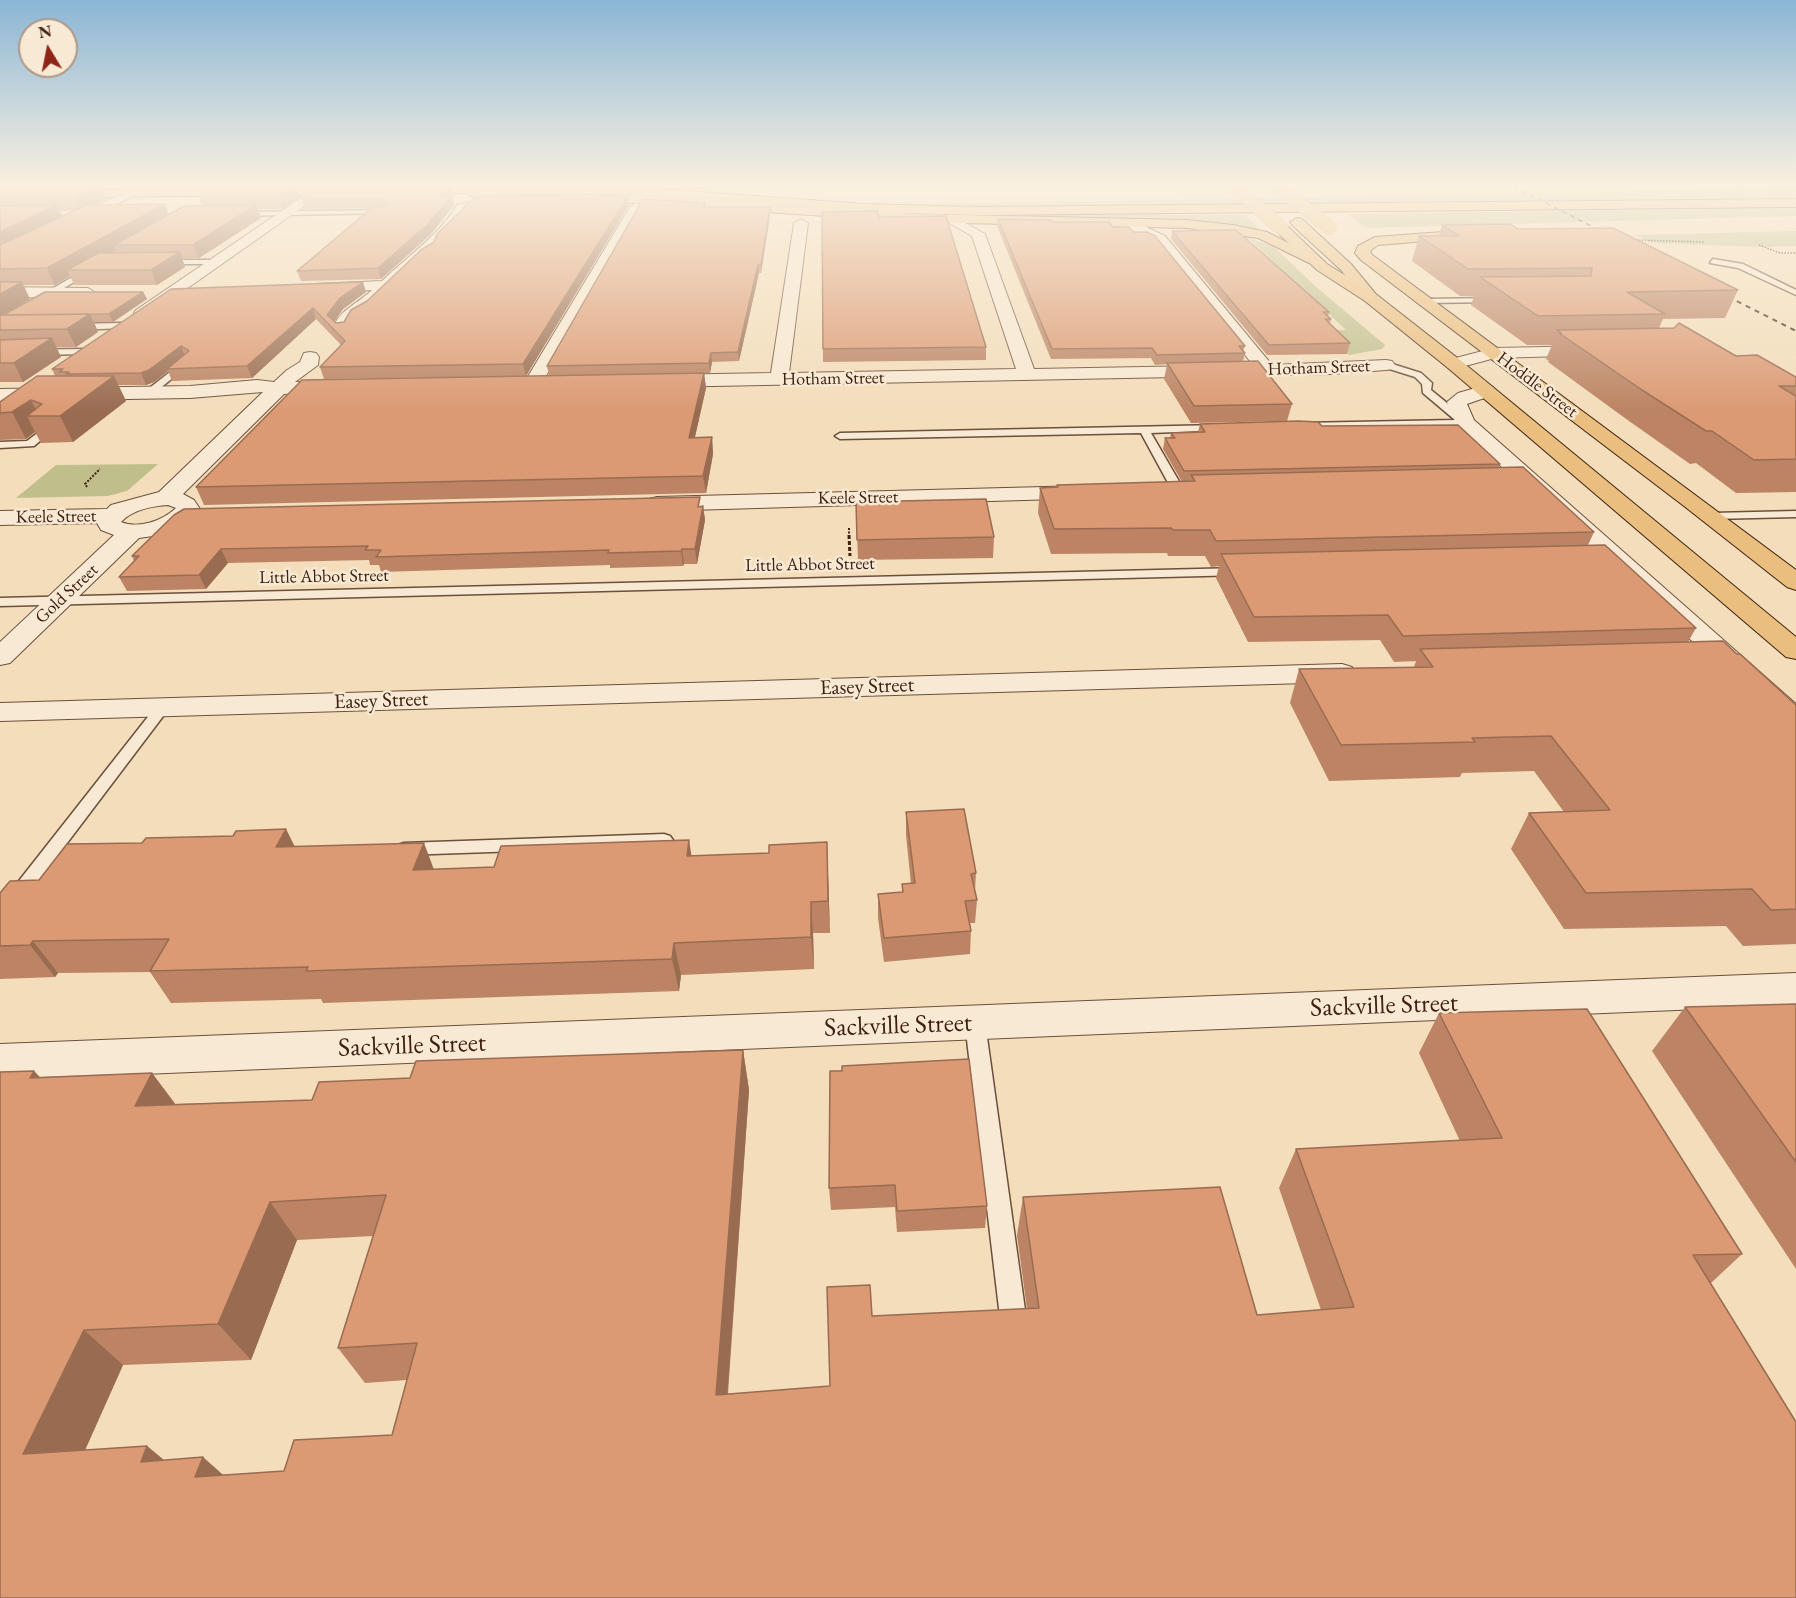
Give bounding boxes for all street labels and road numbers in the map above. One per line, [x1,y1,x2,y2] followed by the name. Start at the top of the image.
[1492,347,1582,423] street label: Hoddle Street
[1267,355,1371,381] street label: Hotham Street
[781,367,885,391] street label: Hotham Street
[818,486,898,510] street label: Keele Street
[16,505,96,529] street label: Keele Street
[745,553,875,577] street label: Little Abbot Street
[31,559,103,629] street label: Gold Street
[259,565,389,589] street label: Little Abbot Street
[819,673,915,701] street label: Easey Street
[333,687,429,715] street label: Easey Street
[1310,988,1458,1024] street label: Sackville Street
[824,1008,972,1044] street label: Sackville Street
[338,1028,486,1064] street label: Sackville Street

